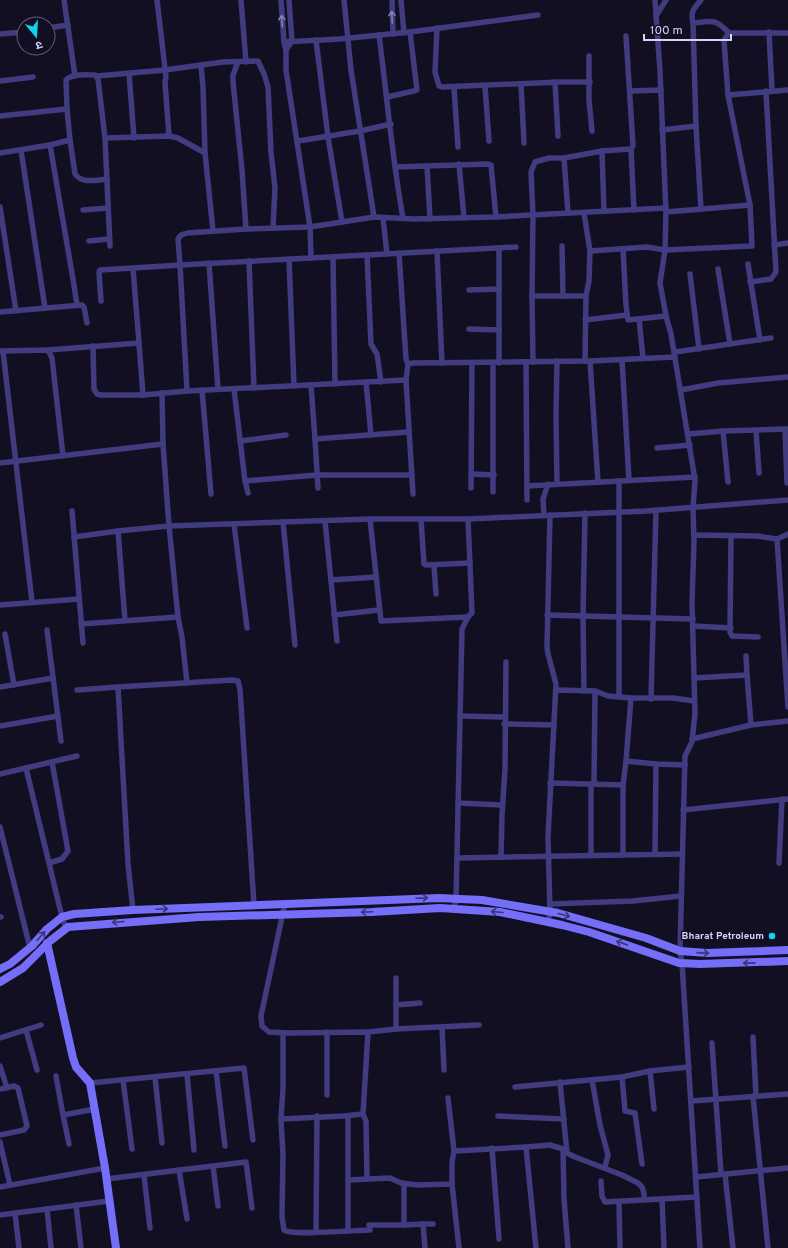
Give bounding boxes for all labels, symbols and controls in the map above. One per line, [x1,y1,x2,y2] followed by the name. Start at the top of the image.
[389,11,396,24] one-way arrow
[279,15,286,28] one-way arrow
[16,16,56,56] north arrow
[644,16,731,42] scale bar
[650,23,683,39] text: 100 m
[33,37,44,52] text: उ
[415,895,428,902] one-way arrow
[155,905,168,912] one-way arrow
[361,908,374,916] one-way arrow
[491,908,504,915] one-way arrow
[558,912,571,919] one-way arrow
[112,919,125,926] one-way arrow
[682,930,764,943] place label: Bharat Petroleum
[36,931,45,941] one-way arrow
[767,931,777,941] marker: Bharat Petroleum
[617,939,629,947] one-way arrow
[696,949,709,956] one-way arrow
[743,959,756,966] one-way arrow

